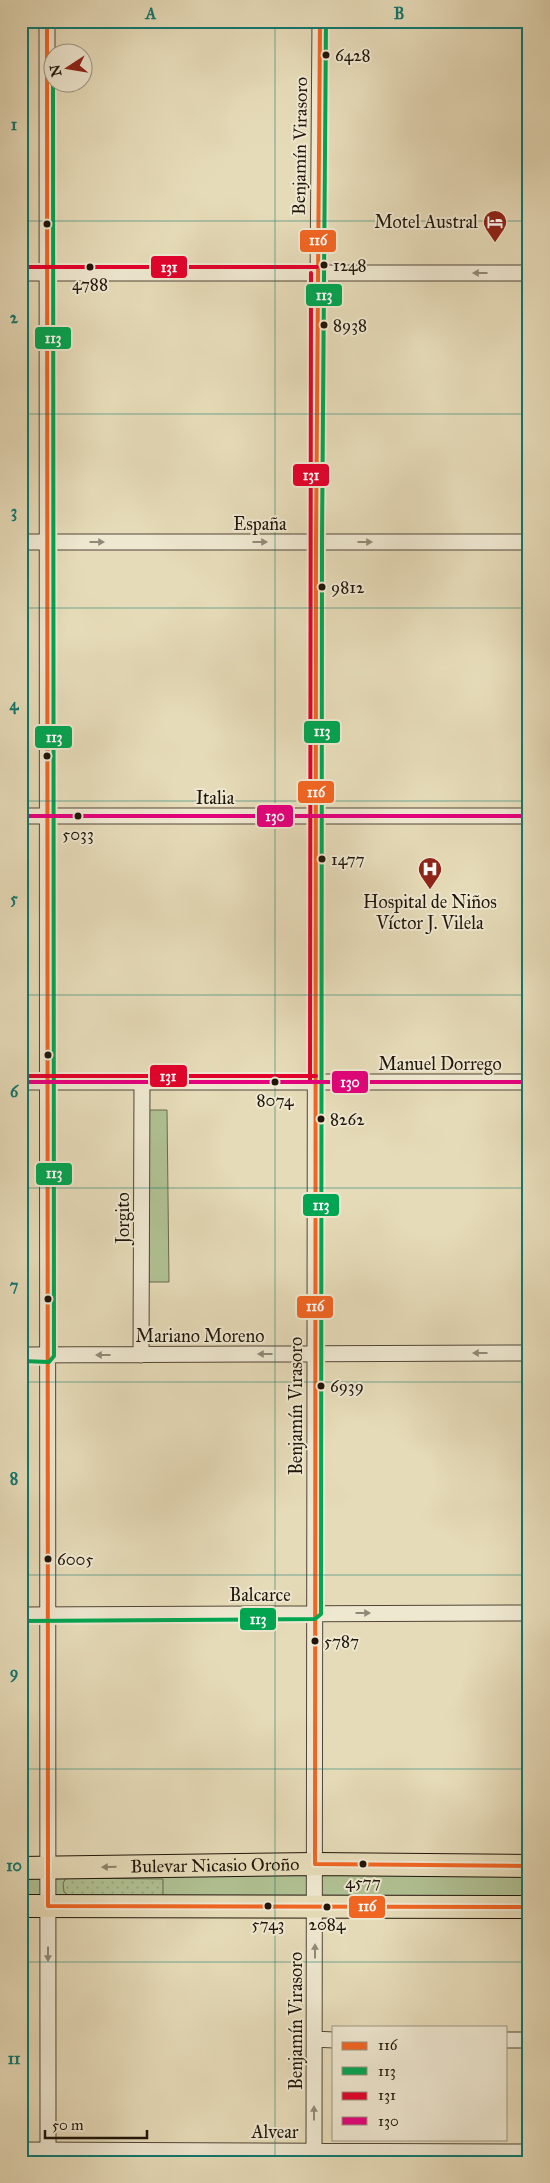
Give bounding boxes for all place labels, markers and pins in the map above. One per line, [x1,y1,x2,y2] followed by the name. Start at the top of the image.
[335,45,371,66] place label: 6428
[321,50,331,60] marker: 6428
[482,209,508,243] hotel icon: Motel Austral
[374,211,478,233] place label: Motel Austral
[42,219,52,229] unlabelled marker
[333,255,367,276] place label: 1248
[319,260,329,270] marker: 1248
[85,262,95,272] marker: 4788
[72,274,108,295] place label: 4788
[333,315,367,336] place label: 8938
[319,320,329,330] marker: 8938
[331,577,365,598] place label: 9812
[317,582,327,592] marker: 9812
[42,751,52,761] unlabelled marker
[73,811,83,821] marker: 5033
[62,824,94,845] place label: 5033
[331,849,365,870] place label: 1477
[317,854,327,864] marker: 1477
[417,856,443,890] hospital icon: Hospital de Niños Víctor J. Vilela
[363,891,497,935] place label: Hospital de Niños Víctor J. Vilela
[43,1050,53,1060] unlabelled marker
[270,1077,280,1087] marker: 8074
[256,1090,294,1111] place label: 8074
[330,1109,365,1130] place label: 8262
[316,1114,326,1124] marker: 8262
[43,1294,53,1304] unlabelled marker
[330,1376,364,1397] place label: 6939
[316,1381,326,1391] marker: 6939
[57,1549,94,1570] place label: 6005
[43,1554,53,1564] marker: 6005
[324,1631,359,1652] place label: 5787
[310,1636,320,1646] marker: 5787
[358,1859,368,1869] marker: 4577
[345,1872,381,1893] place label: 4577
[263,1901,273,1911] marker: 5743
[322,1902,332,1912] marker: 2084
[252,1914,284,1935] place label: 5743
[309,1914,346,1935] place label: 2084

